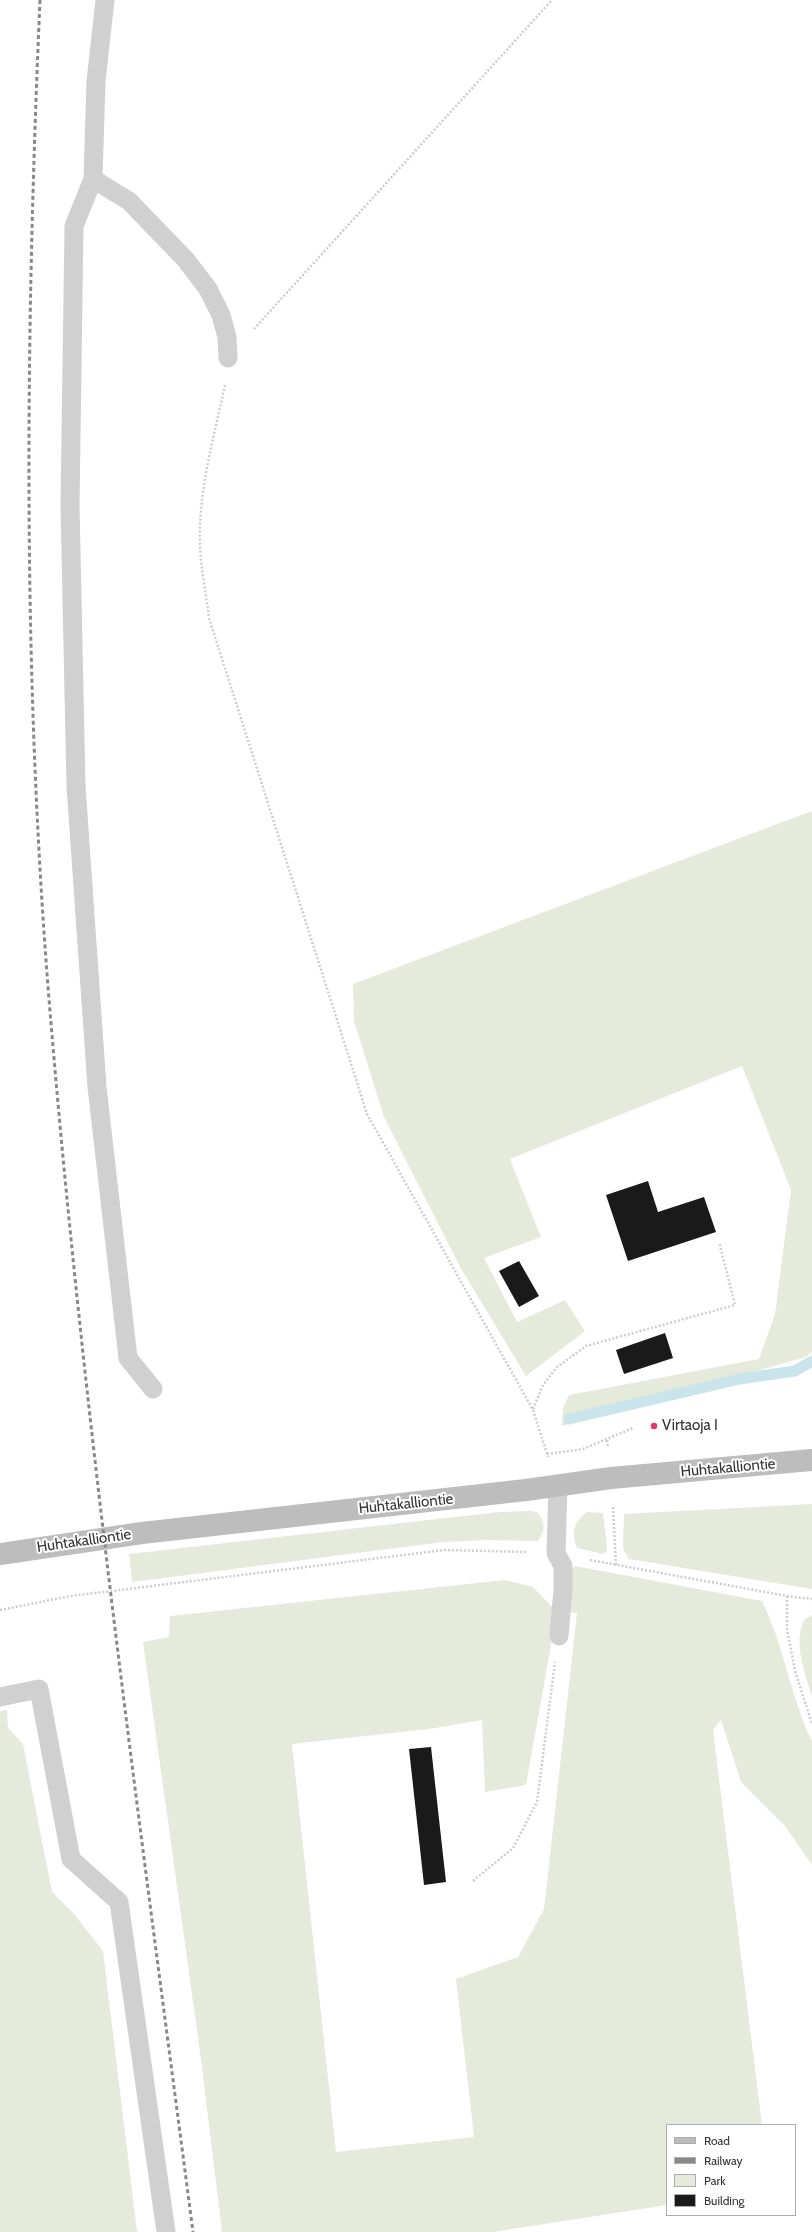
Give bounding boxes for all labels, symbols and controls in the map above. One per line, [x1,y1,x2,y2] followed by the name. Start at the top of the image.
[662,1417,718,1435] place label: Virtaoja I
[649,1421,659,1431] marker: Virtaoja I
[680,1455,776,1481] street label: Huhtakalliontie
[358,1490,454,1518] street label: Huhtakalliontie
[36,1525,132,1557] street label: Huhtakalliontie
[666,2124,796,2216] legend
[704,2133,730,2148] text: Road
[704,2153,742,2168] text: Railway
[704,2173,726,2188] text: Park
[704,2193,745,2208] text: Building

